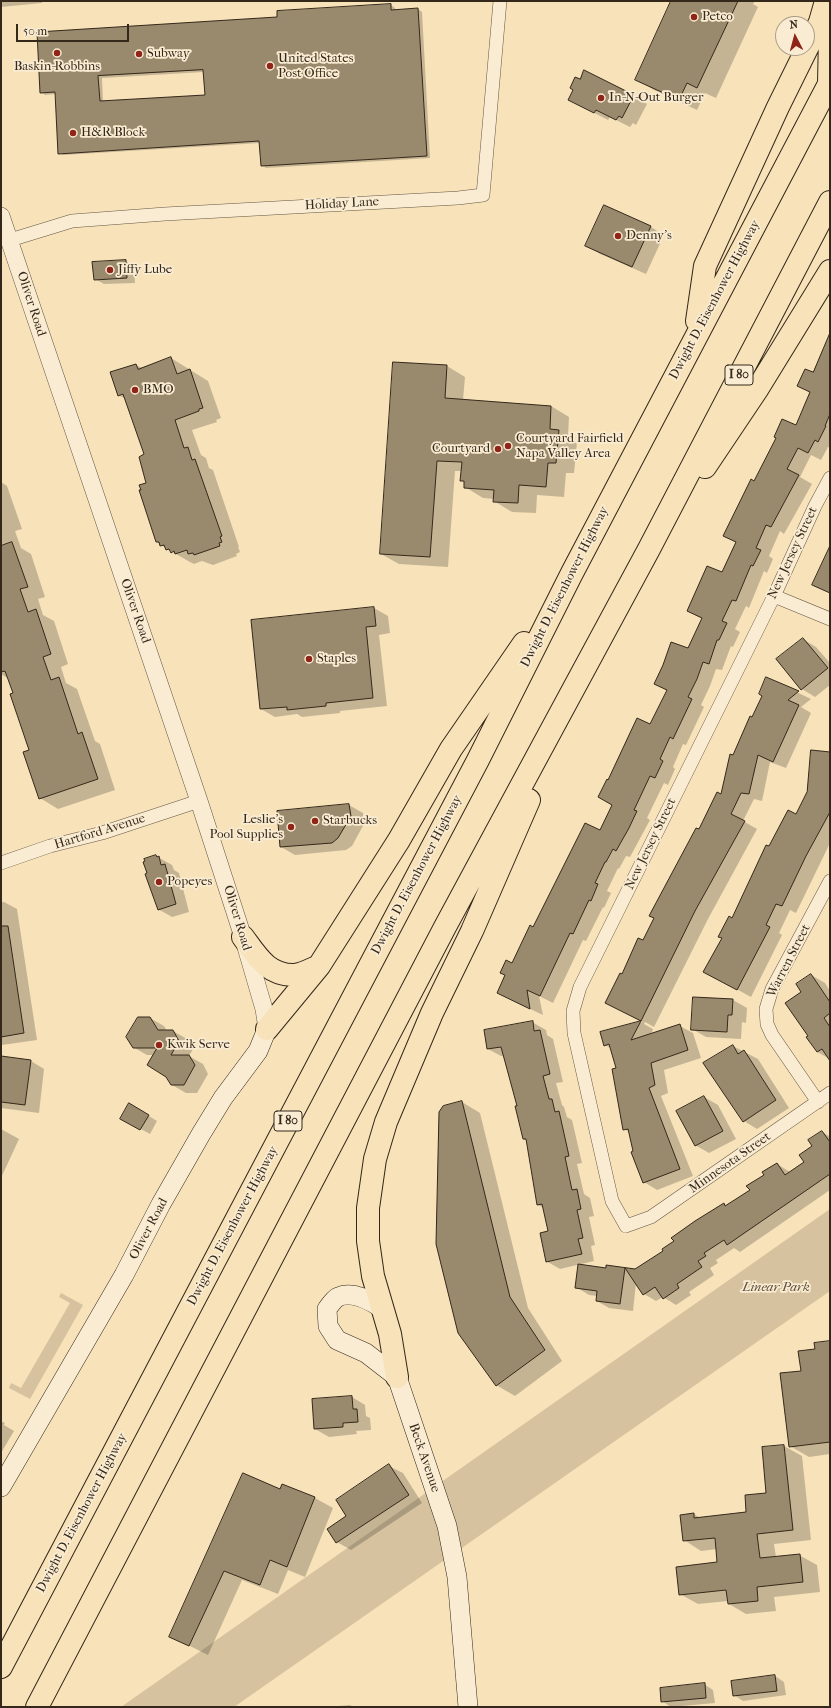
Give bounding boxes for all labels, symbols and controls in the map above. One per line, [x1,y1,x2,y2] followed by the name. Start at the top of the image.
[702,9,733,25] place label: Petco
[689,12,699,22] marker: Petco
[18,16,131,42] scale bar
[775,16,815,56] north arrow
[789,18,799,31] text: N
[23,24,47,38] text: 50 m
[147,46,190,62] place label: Subway
[52,48,62,58] marker: Baskin-Robbins
[134,49,144,59] marker: Subway
[278,51,354,82] place label: United States Post Office
[14,59,100,75] place label: Baskin-Robbins
[265,61,275,71] marker: United States Post Office
[609,90,703,106] place label: In-N-Out Burger
[596,93,606,103] marker: In-N-Out Burger
[81,125,145,141] place label: H&R Block
[68,128,78,138] marker: H&R Block
[304,194,380,214] street label: Holiday Lane
[666,218,764,382] street label: Dwight D. Eisenhower Highway
[626,228,672,244] place label: Denny's
[613,231,623,241] marker: Denny's
[118,262,172,278] place label: Jiffy Lube
[105,265,115,275] marker: Jiffy Lube
[13,270,49,338] street label: Oliver Road
[725,365,753,385] road number: I 80
[143,382,173,398] place label: BMO
[130,385,140,395] marker: BMO
[516,431,623,462] place label: Courtyard Fairfield Napa Valley Area
[432,441,490,457] place label: Courtyard
[503,441,513,451] marker: Courtyard Fairfield Napa Valley Area
[493,444,503,454] marker: Courtyard
[518,504,612,670] street label: Dwight D. Eisenhower Highway
[765,504,821,602] street label: New Jersey Street
[117,577,153,645] street label: Oliver Road
[317,651,356,667] place label: Staples
[304,654,314,664] marker: Staples
[368,793,466,957] street label: Dwight D. Eisenhower Highway
[622,796,680,892] street label: New Jersey Street
[53,811,147,853] street label: Hartford Avenue
[209,812,283,843] place label: Leslie's Pool Supplies
[323,813,377,829] place label: Starbucks
[310,816,320,826] marker: Starbucks
[286,822,296,832] marker: Leslie's Pool Supplies
[167,874,212,890] place label: Popeyes
[154,877,164,887] marker: Popeyes
[220,883,254,953] street label: Oliver Road
[764,922,814,1000] street label: Warren Street
[167,1037,230,1053] place label: Kwik Serve
[154,1040,164,1050] marker: Kwik Serve
[274,1111,302,1131] road number: I 80
[686,1129,774,1197] street label: Minnesota Street
[184,1144,282,1308] street label: Dwight D. Eisenhower Highway
[126,1196,172,1262] street label: Oliver Road
[742,1280,810,1296] park label: Linear Park
[405,1421,443,1495] street label: Beck Avenue
[33,1431,131,1595] street label: Dwight D. Eisenhower Highway

